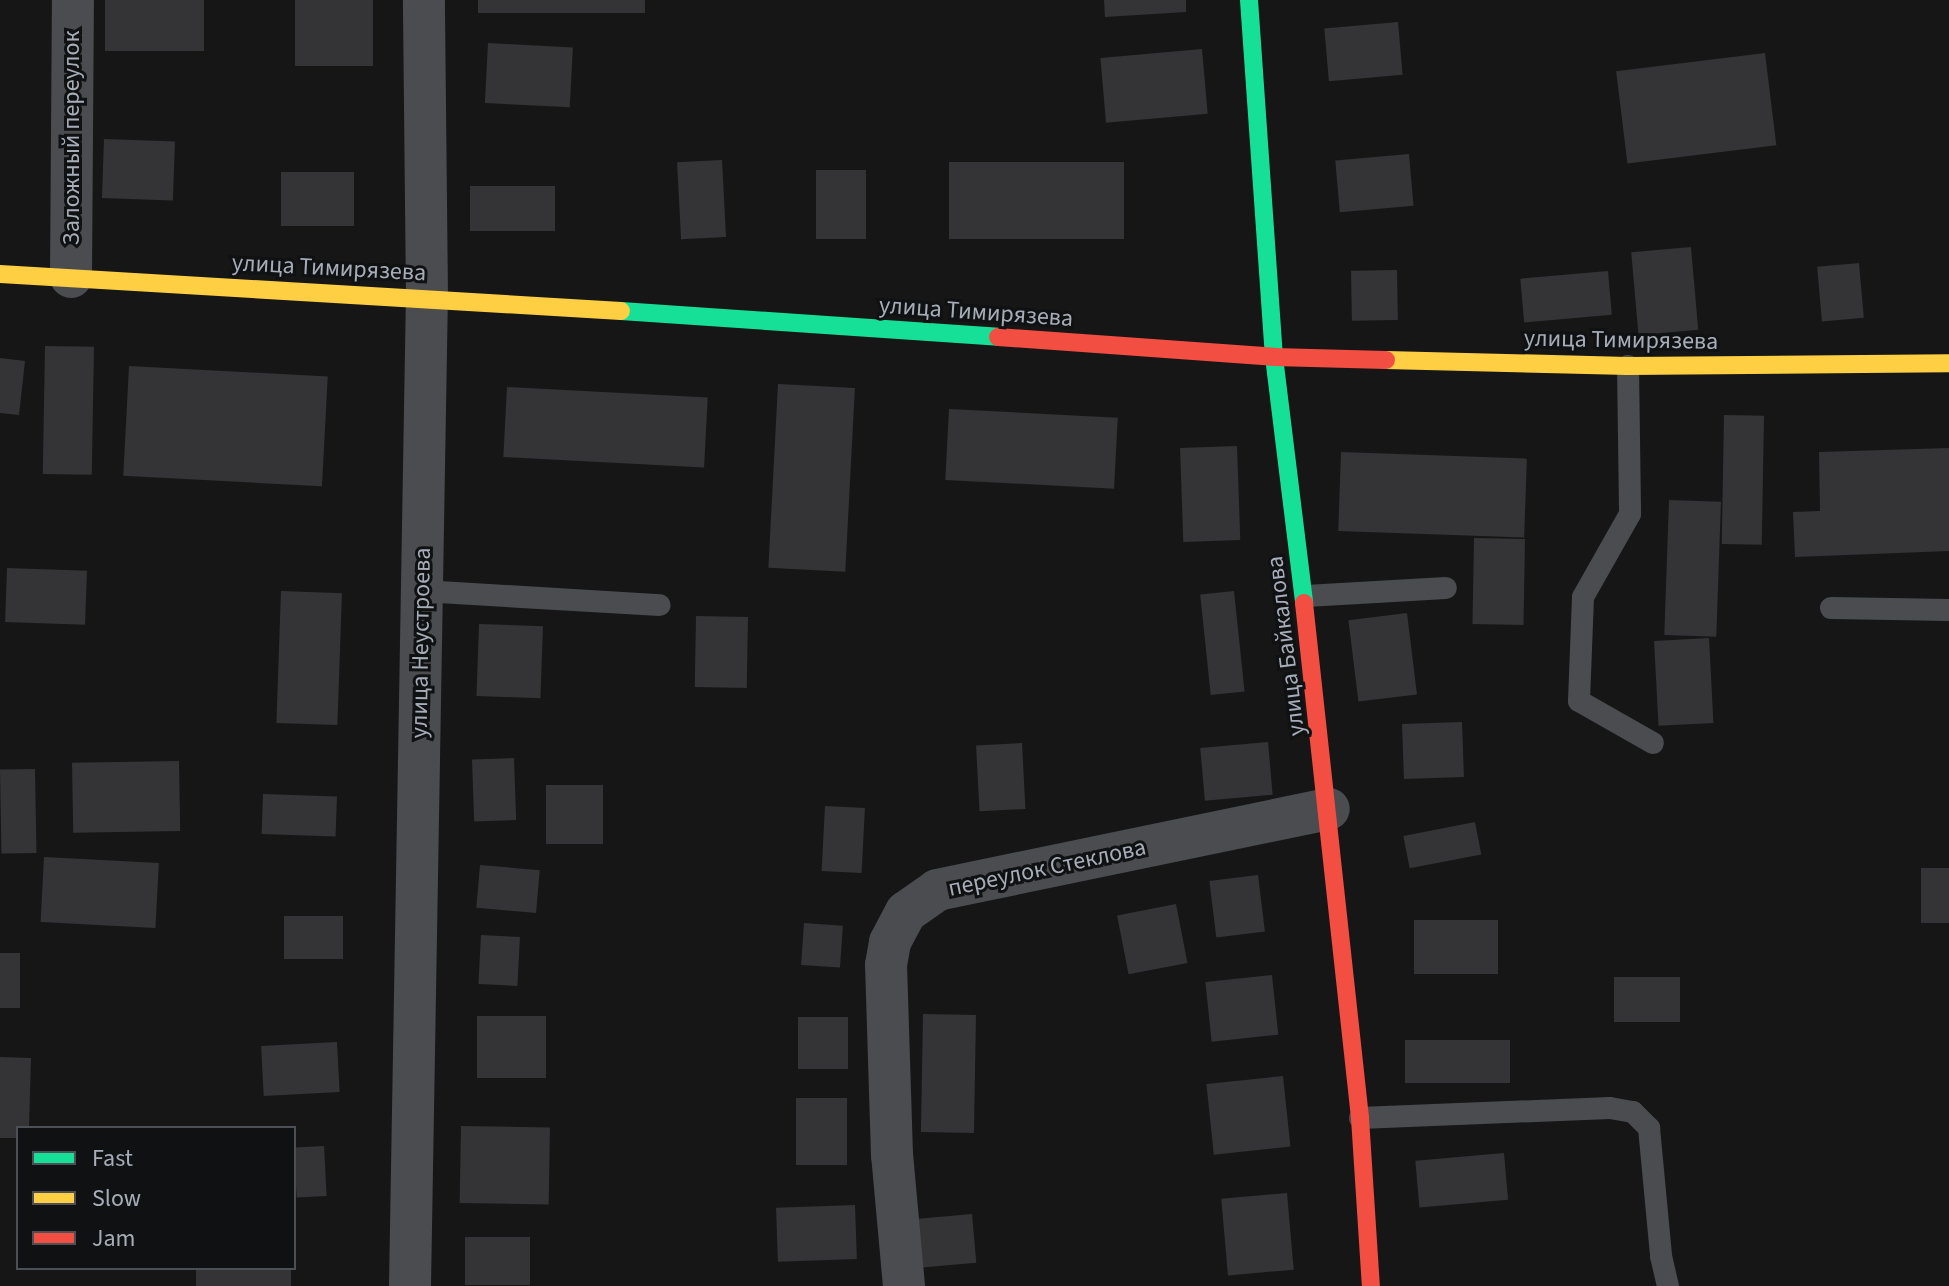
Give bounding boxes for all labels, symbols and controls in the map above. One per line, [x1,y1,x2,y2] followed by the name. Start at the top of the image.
[58,31,86,245] street label: Заложный переулок
[231,249,427,287] street label: улица Тимирязева
[878,291,1074,333] street label: улица Тимирязева
[1524,324,1718,356] street label: улица Тимирязева
[405,547,437,739] street label: улица Неустроева
[1261,554,1311,738] street label: улица Байкалова
[945,833,1149,903] street label: переулок Стеклова
[16,1126,296,1270] legend
[92,1141,133,1176] text: Fast
[92,1181,141,1216] text: Slow
[92,1221,136,1256] text: Jam

